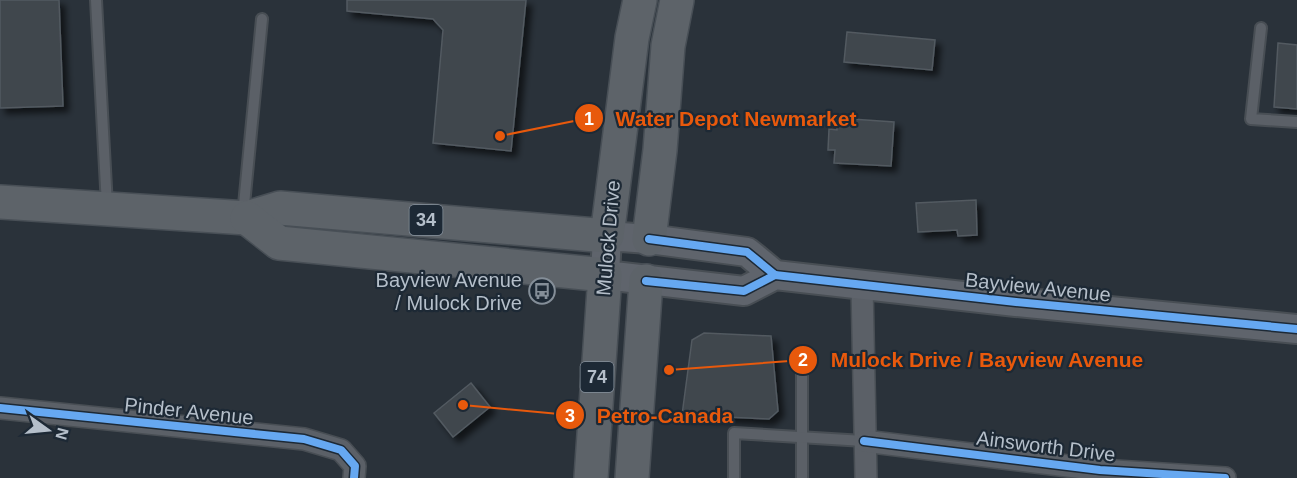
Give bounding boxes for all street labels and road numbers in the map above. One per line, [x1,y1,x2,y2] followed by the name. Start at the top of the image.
[592,179,624,297] street label: Mulock Drive
[410,205,442,235] road number: 34
[964,268,1112,306] street label: Bayview Avenue
[580,362,614,392] road number: 74
[123,393,255,429] street label: Pinder Avenue
[975,427,1117,465] street label: Ainsworth Drive

